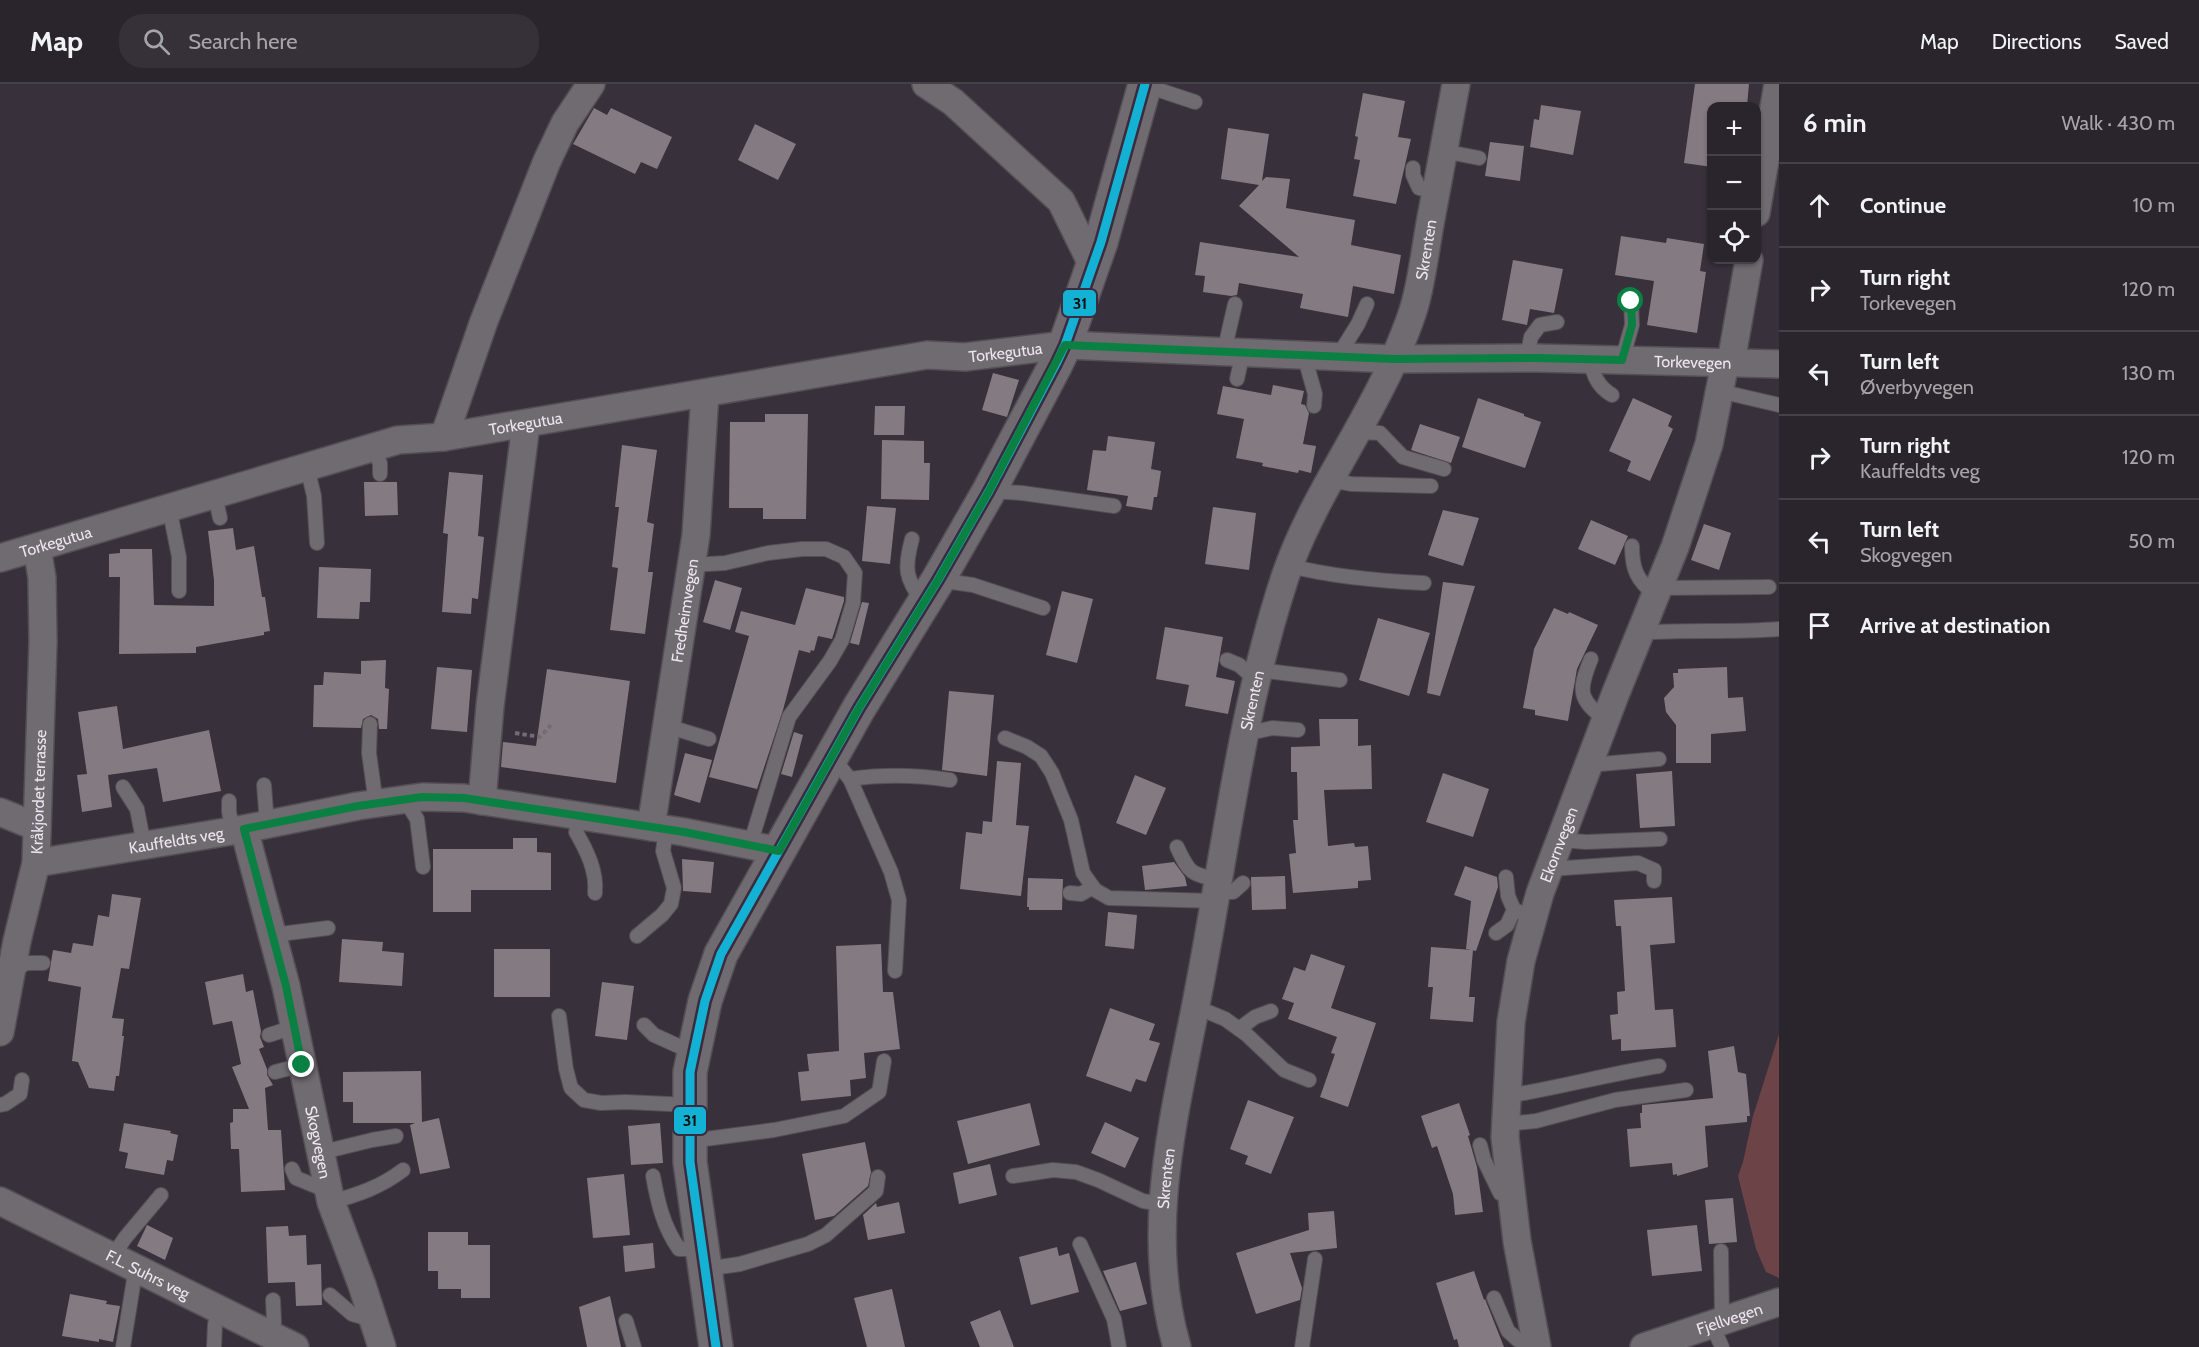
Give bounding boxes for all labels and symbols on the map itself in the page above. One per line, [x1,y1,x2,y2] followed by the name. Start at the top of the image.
[1411,218,1440,282] street label: Skrenten
[1617,287,1643,313] route start
[1062,289,1097,317] line badge: 31
[1073,294,1087,313] text: 31
[968,338,1044,366] street label: Torkegutua
[1654,351,1732,372] street label: Torkevegen
[488,408,564,439] street label: Torkegutua
[17,522,94,561] street label: Torkegutua
[667,557,702,664] street label: Fredheimvegen
[1236,668,1268,732] street label: Skrenten
[27,729,50,855] street label: Kråkjordet terrasse
[1535,804,1581,885] street label: Ekornvegen
[127,823,226,857] street label: Kauffeldts veg
[288,1051,314,1077] route end
[302,1104,335,1180] street label: Skogvegen
[673,1106,707,1135] line badge: 31
[683,1111,697,1130] text: 31
[1153,1147,1178,1209] street label: Skrenten
[103,1245,194,1303] street label: F.L. Suhrs veg
[1694,1299,1765,1338] street label: Fjellvegen

